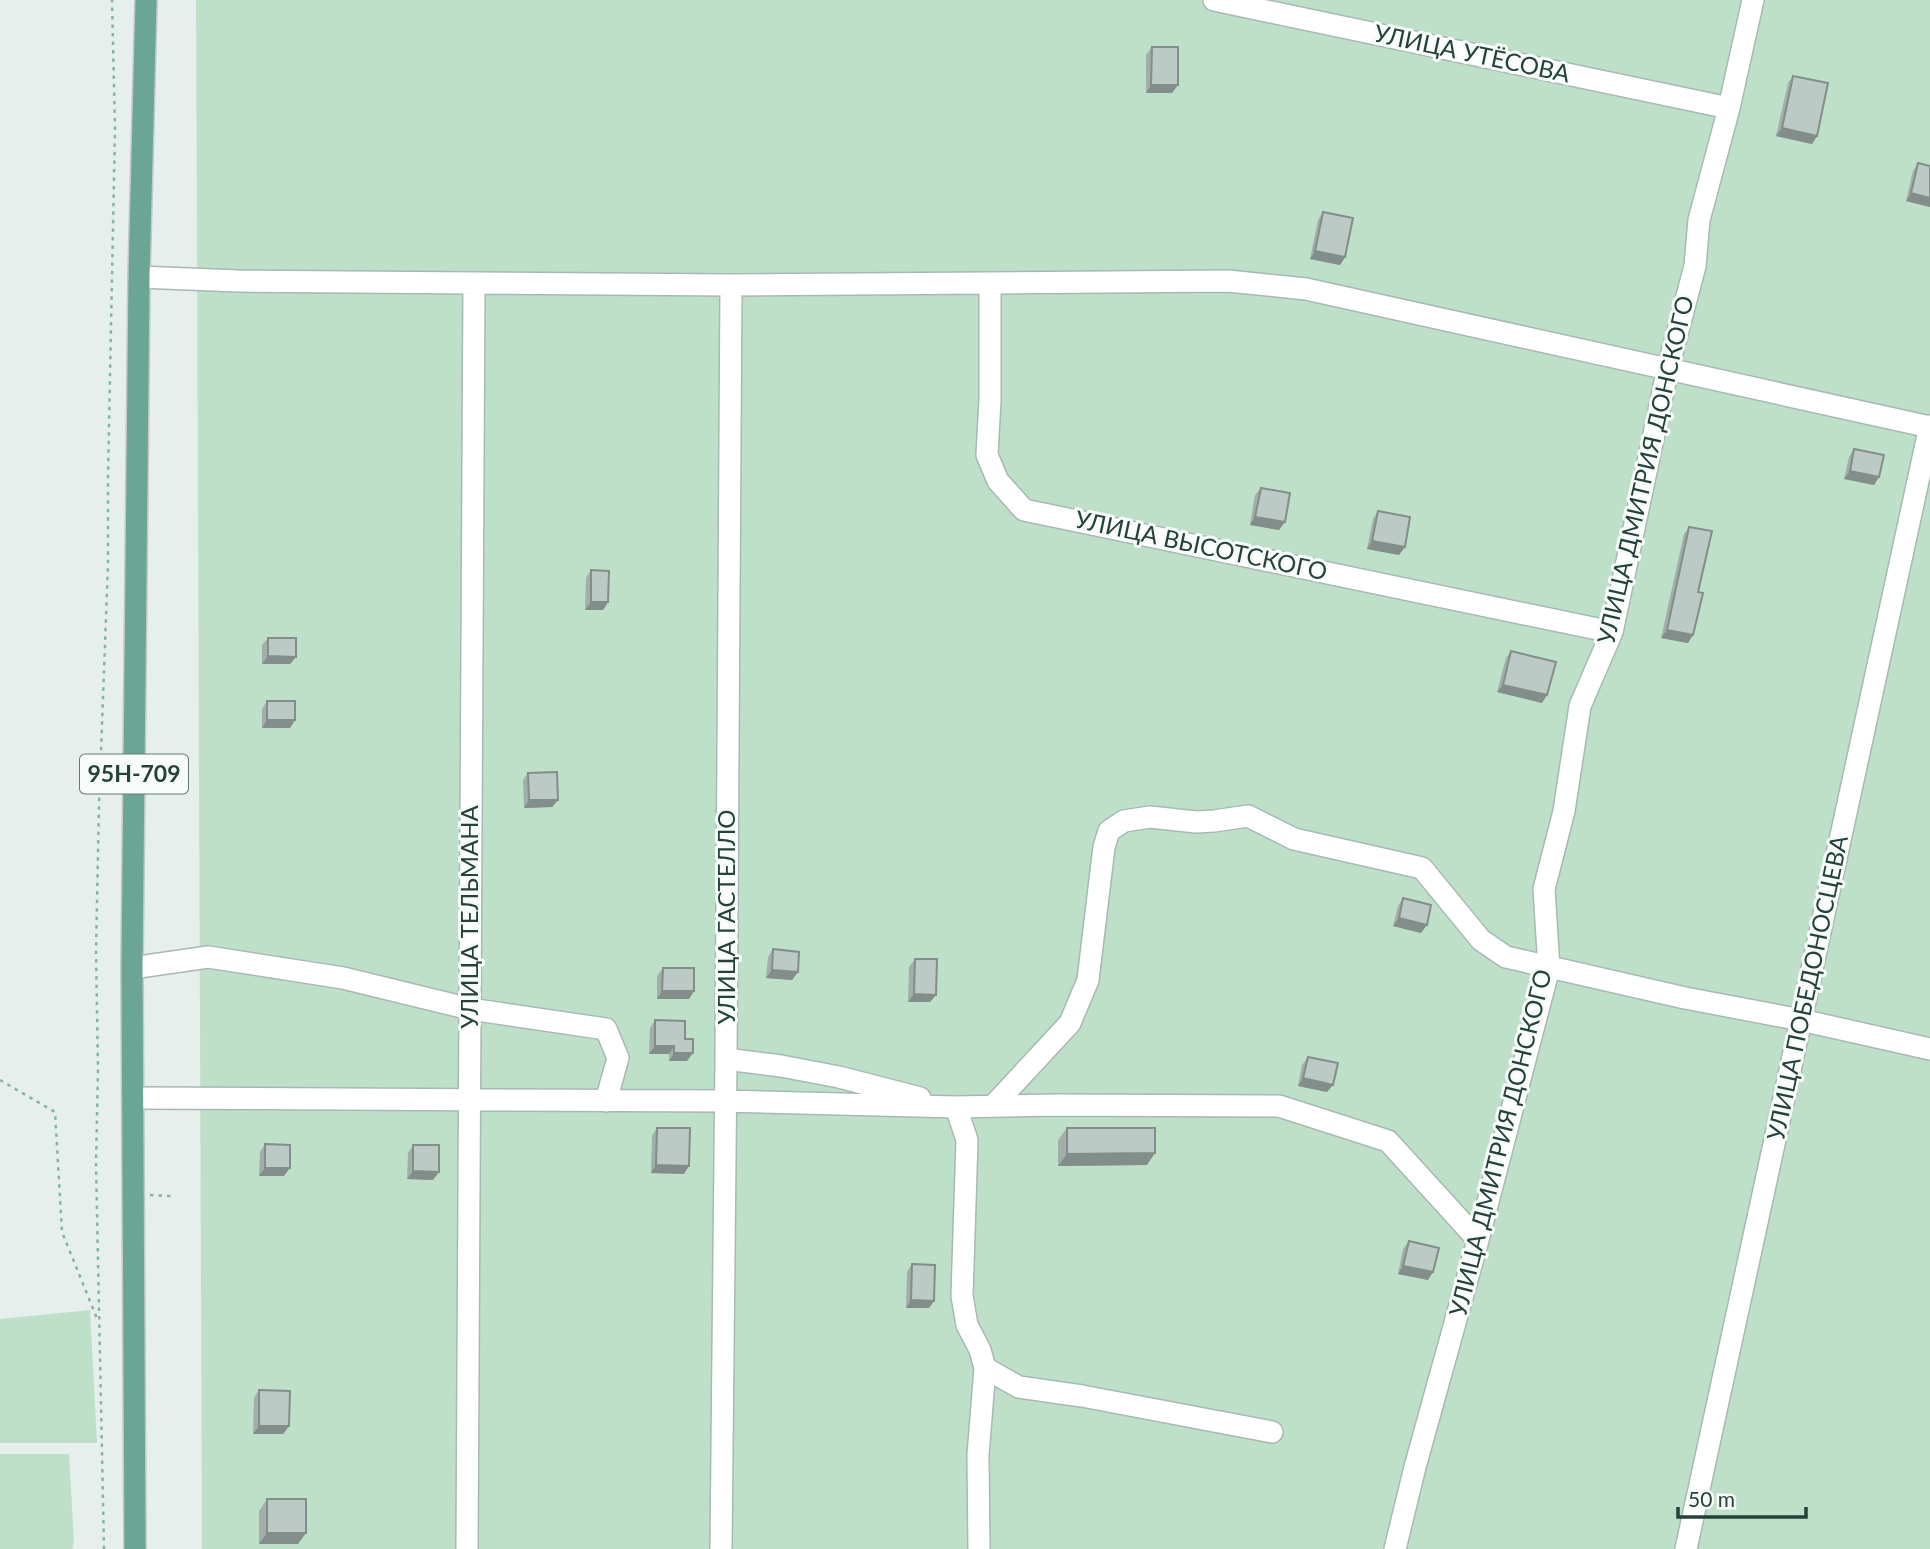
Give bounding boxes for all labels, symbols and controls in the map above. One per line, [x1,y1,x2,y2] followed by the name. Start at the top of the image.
[1372,18,1574,88] street label: УЛИЦА УТЁСОВА
[1590,293,1699,647] street label: УЛИЦА ДМИТРИЯ ДОНСКОГО
[1073,504,1330,585] street label: УЛИЦА ВЫСОТСКОГО
[80,754,188,794] road number: 95Н-709
[454,804,483,1029] street label: УЛИЦА ТЕЛЬМАНА
[711,809,740,1025] street label: УЛИЦА ГАСТЕЛЛО
[1760,832,1853,1143] street label: УЛИЦА ПОБЕДОНОСЦЕВА
[1442,966,1557,1319] street label: УЛИЦА ДМИТРИЯ ДОНСКОГО
[1678,1476,1806,1520] scale bar
[1688,1486,1735,1511] text: 50 m

